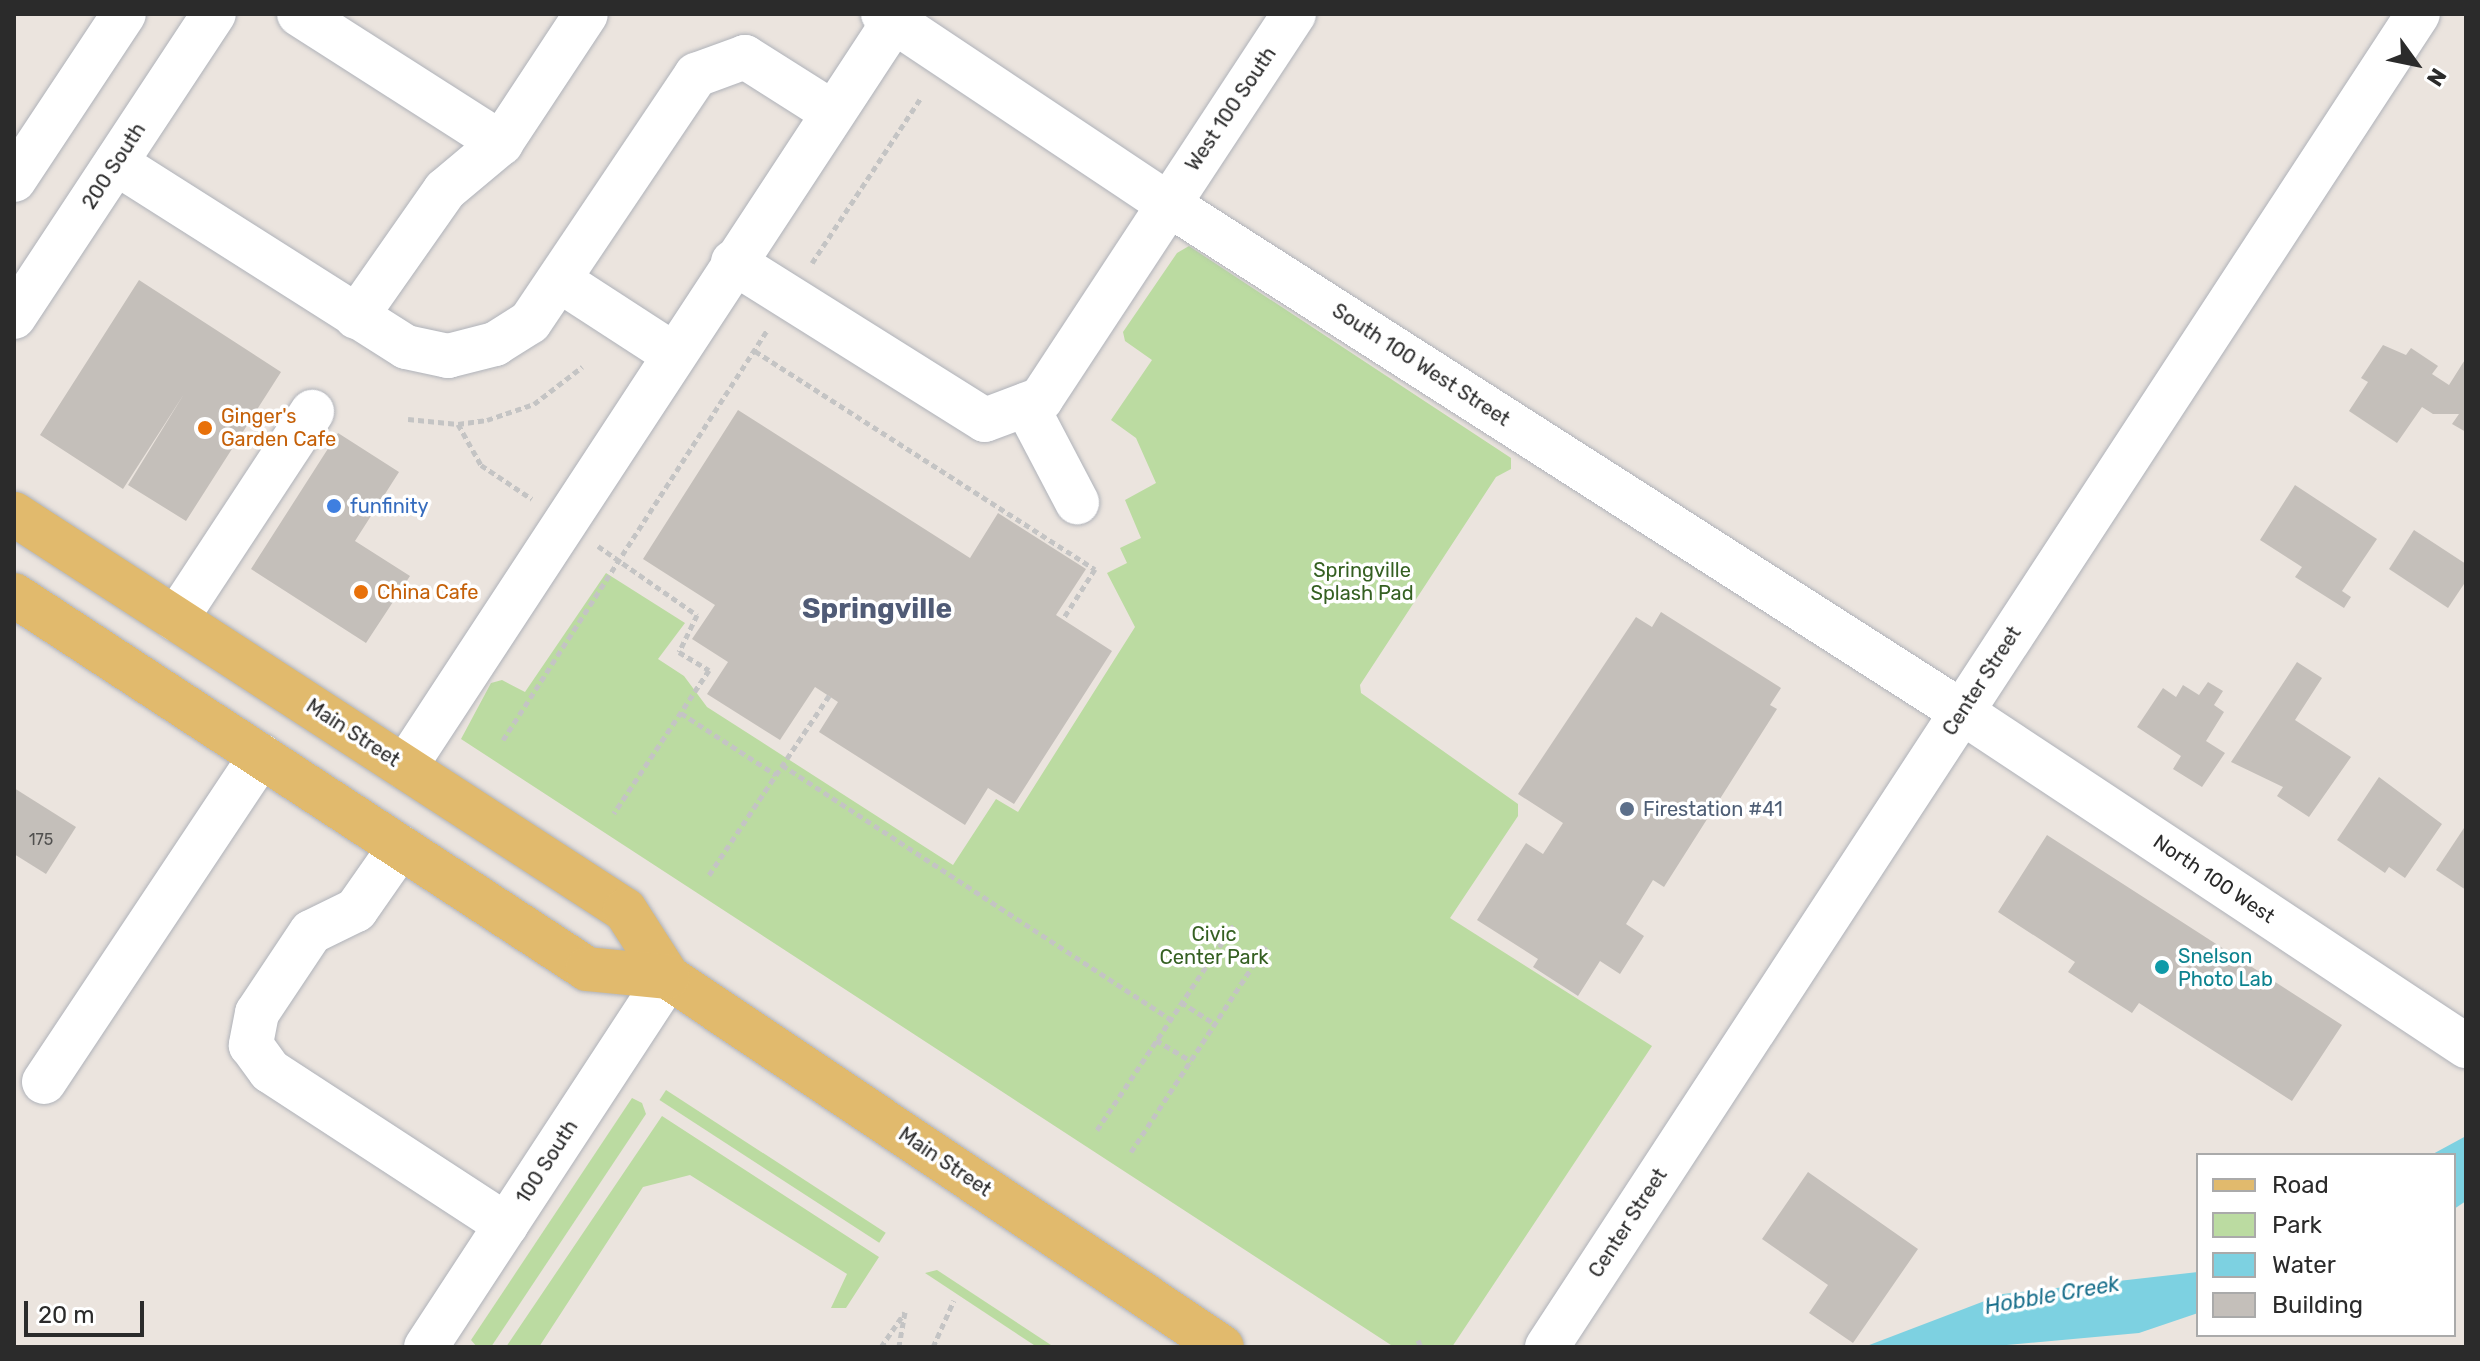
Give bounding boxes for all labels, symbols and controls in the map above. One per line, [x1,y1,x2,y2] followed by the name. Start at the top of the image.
[2376,24,2456,104] north arrow
[1181,42,1281,176] street label: West 100 South
[2421,63,2452,91] text: N
[77,118,151,214] street label: 200 South
[1328,298,1514,432] street label: South 100 West Street
[221,404,336,451] place label: Ginger's Garden Cafe
[196,419,214,437] marker: Ginger's Garden Cafe
[350,494,428,518] place label: funfinity
[325,497,343,515] marker: funfinity
[1310,558,1414,605] park label: Springville Splash Pad
[377,580,478,604] place label: China Cafe
[352,583,370,601] marker: China Cafe
[802,592,952,626] district label: Springville
[1938,622,2026,740] street label: Center Street
[302,694,404,772] street label: Main Street
[1643,797,1783,821] place label: Firestation #41
[1618,800,1636,818] marker: Firestation #41
[2149,829,2279,929] street label: North 100 West
[29,830,53,850] house number: 175
[1159,923,1269,970] park label: Civic Center Park
[2178,944,2273,991] place label: Snelson Photo Lab
[2153,958,2171,976] marker: Snelson Photo Lab
[511,1116,583,1208] street label: 100 South
[894,1122,996,1202] street label: Main Street
[2196,1153,2456,1337] legend
[1584,1164,1672,1282] street label: Center Street
[2272,1171,2329,1199] text: Road
[2272,1211,2322,1239] text: Park
[2272,1251,2336,1279] text: Water
[1983,1270,2121,1320] water label: Hobble Creek
[28,1285,148,1335] scale bar
[2272,1291,2363,1319] text: Building
[38,1301,95,1329] text: 20 m

